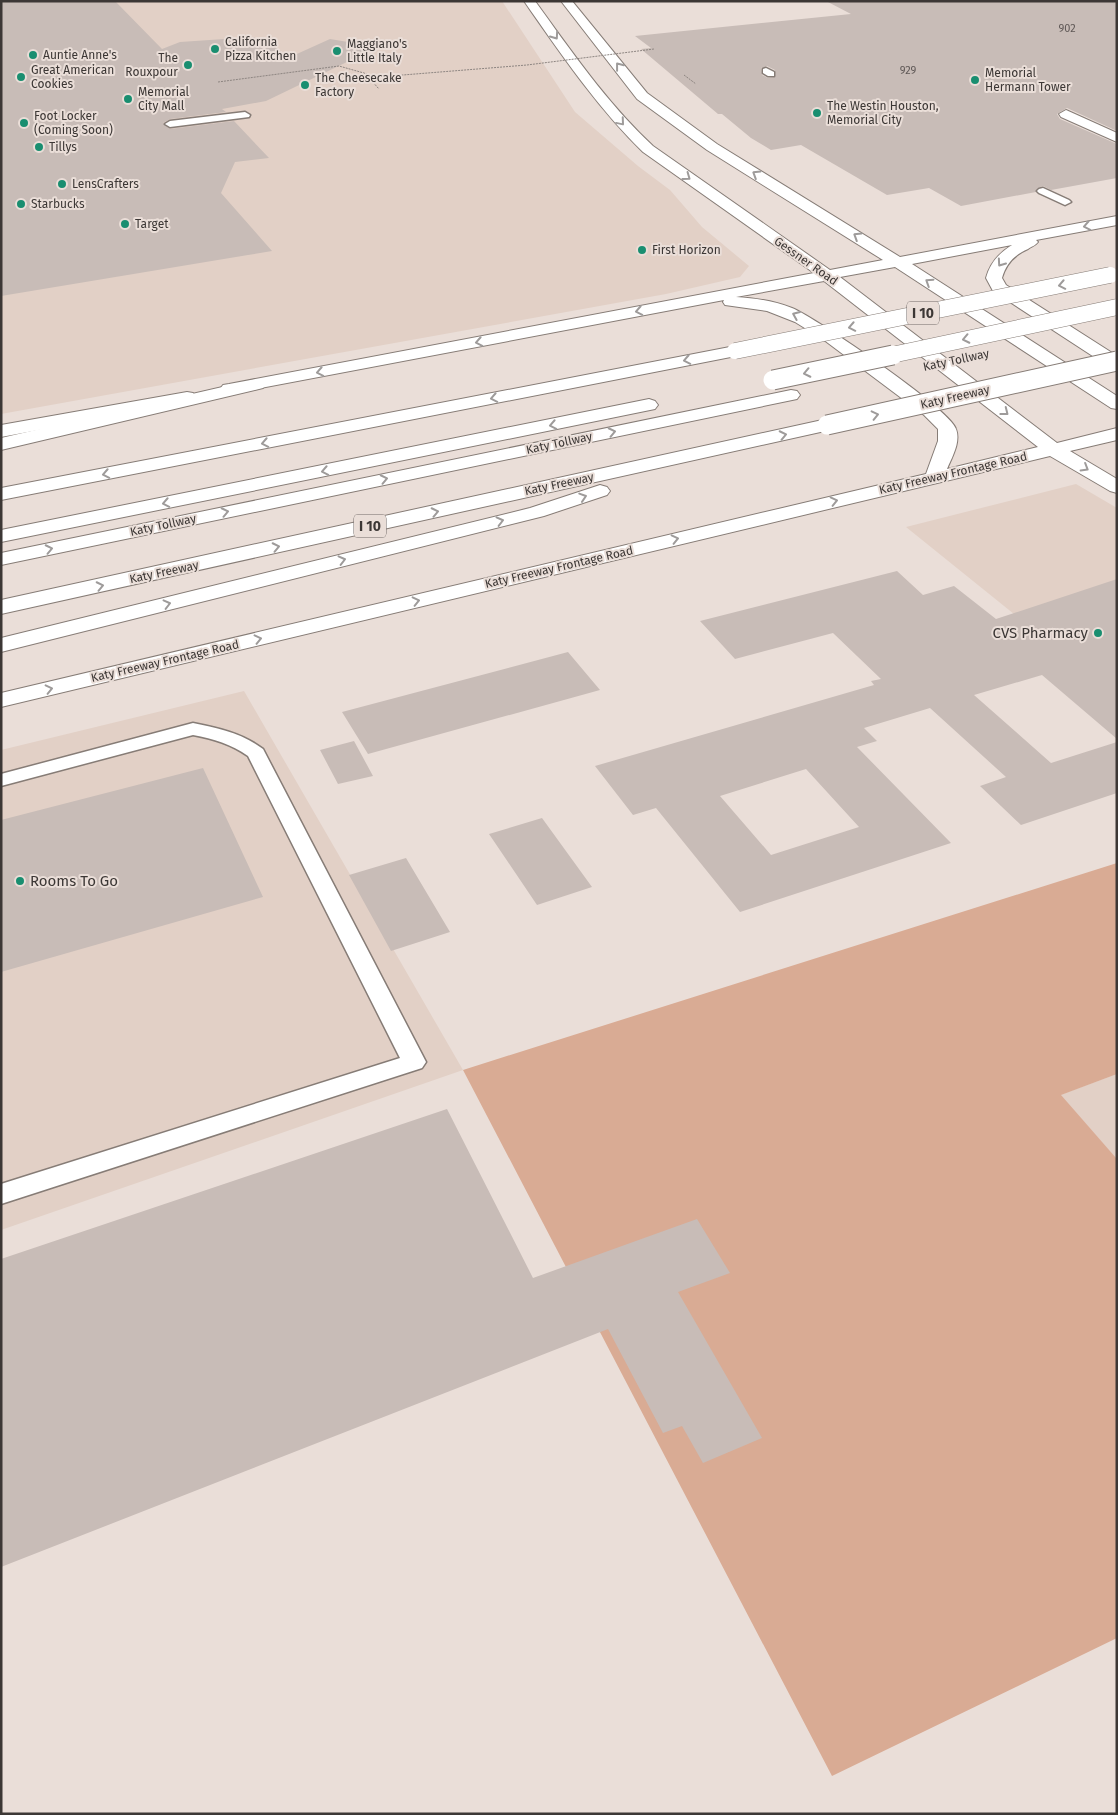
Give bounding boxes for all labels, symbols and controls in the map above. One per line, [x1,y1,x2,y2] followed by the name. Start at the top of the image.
[1058,22,1076,35] house number: 902
[549,30,558,40] one-way arrow
[225,35,296,63] place label: California Pizza Kitchen
[347,37,408,65] place label: Maggiano's Little Italy
[209,43,221,55] marker: California Pizza Kitchen
[331,45,343,57] marker: Maggiano's Little Italy
[43,48,117,62] place label: Auntie Anne's
[27,49,39,61] marker: Auntie Anne's
[125,51,178,79] place label: The Rouxpour
[182,59,194,71] marker: The Rouxpour
[615,62,624,71] one-way arrow
[31,63,114,91] place label: Great American Cookies
[900,64,917,77] house number: 929
[985,66,1071,94] place label: Memorial Hermann Tower
[15,71,27,83] marker: Great American Cookies
[315,71,402,99] place label: The Cheesecake Factory
[969,74,981,86] marker: Memorial Hermann Tower
[299,79,311,91] marker: The Cheesecake Factory
[138,85,190,113] place label: Memorial City Mall
[122,93,134,105] marker: Memorial City Mall
[827,99,939,127] place label: The Westin Houston, Memorial City
[811,107,823,119] marker: The Westin Houston, Memorial City
[34,109,113,137] place label: Foot Locker (Coming Soon)
[18,117,30,129] marker: Foot Locker (Coming Soon)
[616,117,625,126] one-way arrow
[49,140,77,154] place label: Tillys
[33,141,45,153] marker: Tillys
[681,171,691,180] one-way arrow
[753,171,762,181] one-way arrow
[72,177,139,191] place label: LensCrafters
[56,178,68,190] marker: LensCrafters
[31,197,85,211] place label: Starbucks
[15,198,27,210] marker: Starbucks
[135,217,169,231] place label: Target
[119,218,131,230] marker: Target
[1082,220,1091,230] one-way arrow
[853,233,862,242] one-way arrow
[772,234,840,288] street label: Gessner Road
[652,243,721,257] place label: First Horizon
[636,244,648,256] marker: First Horizon
[998,257,1007,267] one-way arrow
[926,279,935,288] one-way arrow
[1058,279,1067,289] one-way arrow
[907,302,939,324] road number: I 10
[634,305,643,316] one-way arrow
[792,311,801,321] one-way arrow
[847,322,856,332] one-way arrow
[962,333,971,344] one-way arrow
[475,336,484,346] one-way arrow
[922,346,990,374] street label: Katy Tollway
[683,354,692,365] one-way arrow
[315,366,324,377] one-way arrow
[803,367,812,378] one-way arrow
[919,382,991,412] street label: Katy Freeway
[489,392,498,403] one-way arrow
[999,406,1008,414] one-way arrow
[870,410,879,421] one-way arrow
[549,419,558,429] one-way arrow
[608,428,617,438] one-way arrow
[525,429,593,457] street label: Katy Tollway
[779,430,787,441] one-way arrow
[261,437,270,447] one-way arrow
[878,449,1028,497] street label: Katy Freeway Frontage Road
[1079,462,1088,472] one-way arrow
[321,465,330,475] one-way arrow
[102,468,110,478] one-way arrow
[523,470,595,498] street label: Katy Freeway
[380,475,389,485] one-way arrow
[578,492,586,502] one-way arrow
[829,496,838,507] one-way arrow
[162,497,171,508] one-way arrow
[221,507,230,518] one-way arrow
[430,507,439,518] one-way arrow
[129,511,197,539] street label: Katy Tollway
[354,514,386,538] road number: I 10
[495,516,504,527] one-way arrow
[671,534,680,545] one-way arrow
[271,542,280,553] one-way arrow
[484,543,634,591] street label: Katy Freeway Frontage Road
[45,544,53,554] one-way arrow
[338,555,347,566] one-way arrow
[128,558,200,586] street label: Katy Freeway
[96,581,105,592] one-way arrow
[411,596,420,607] one-way arrow
[163,599,171,609] one-way arrow
[993,624,1089,642] place label: CVS Pharmacy
[1092,627,1104,639] marker: CVS Pharmacy
[253,634,262,645] one-way arrow
[90,637,240,685] street label: Katy Freeway Frontage Road
[44,684,53,695] one-way arrow
[30,872,118,890] place label: Rooms To Go
[14,875,26,887] marker: Rooms To Go

